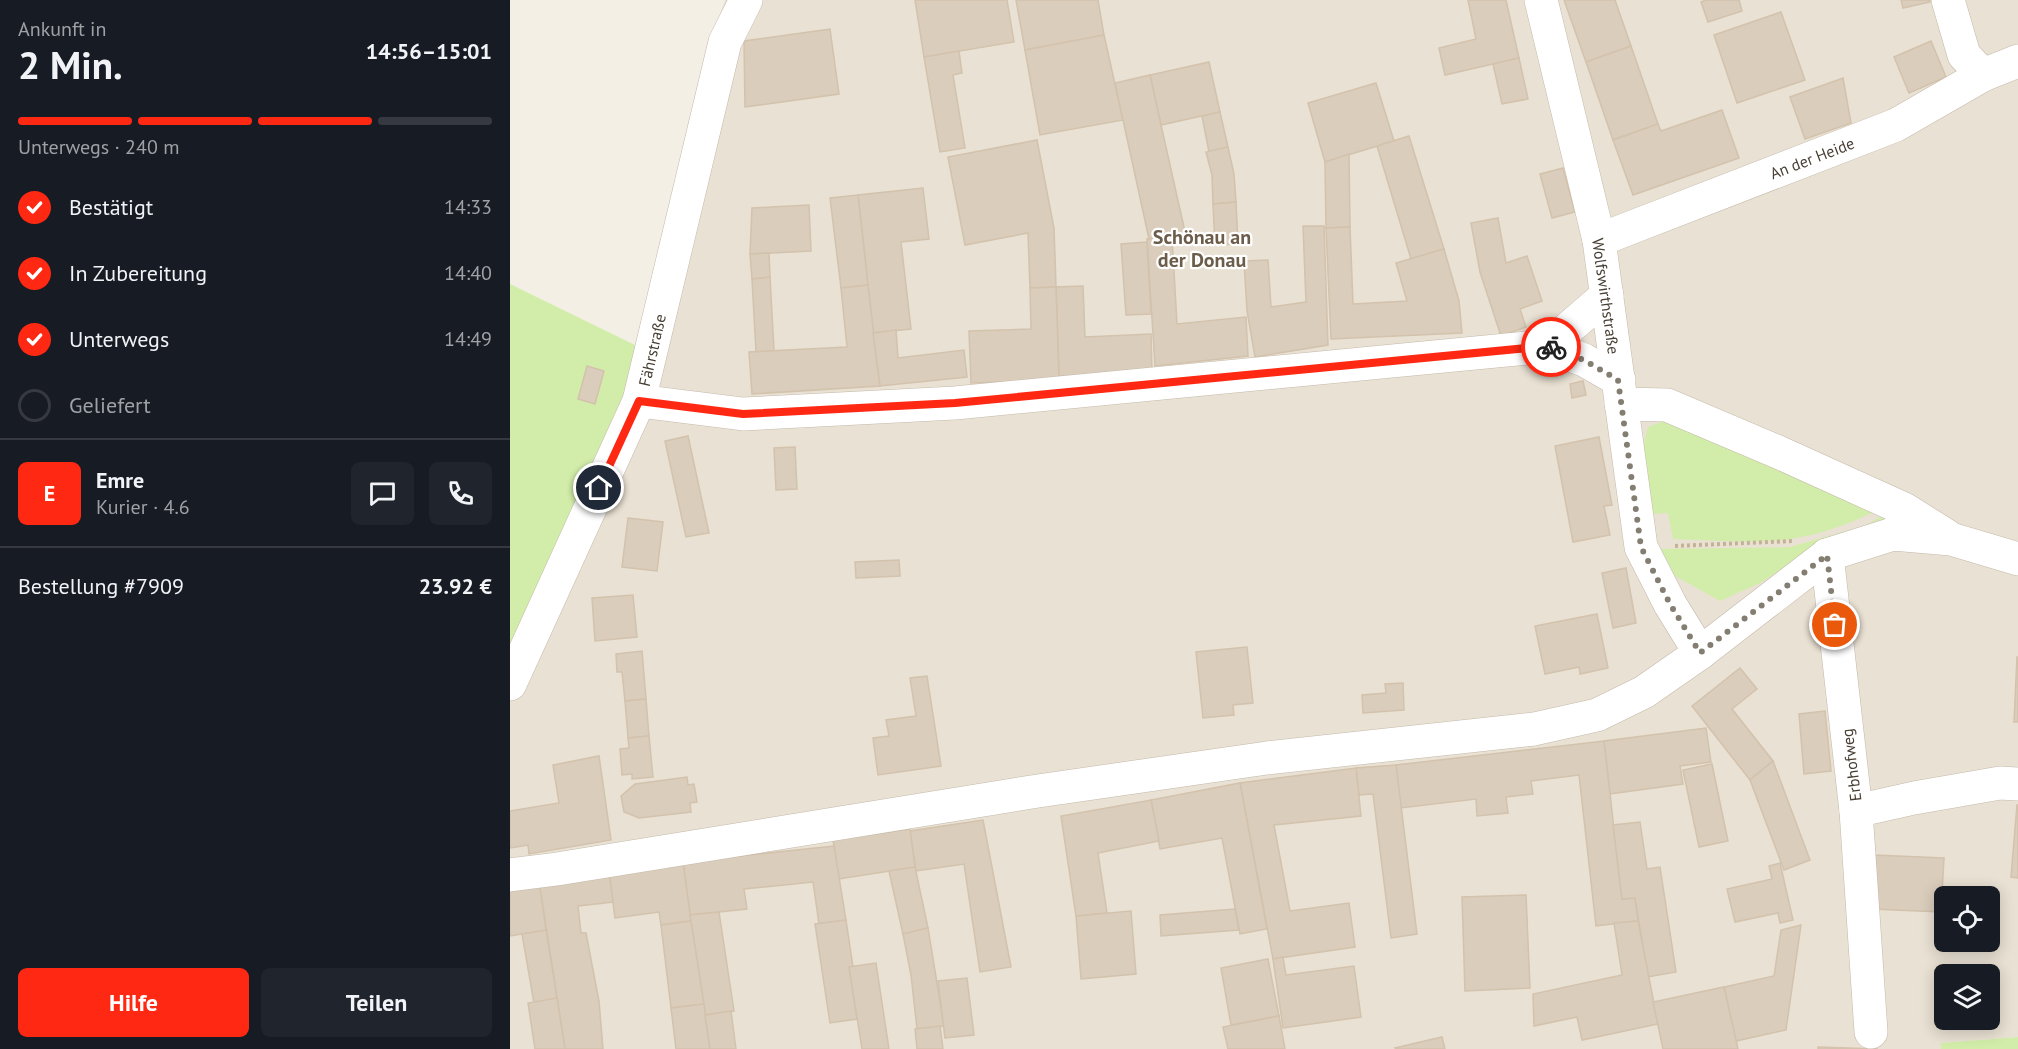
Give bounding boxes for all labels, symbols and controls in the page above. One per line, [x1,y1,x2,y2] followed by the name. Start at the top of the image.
[18,16,106,42] text: Ankunft in
[366,37,492,65] text: 14:56–15:01
[18,39,123,90] text: 2 Min.
[1767,133,1857,183] street label: An der Heide
[18,134,179,160] text: Unterwegs · 240 m
[18,191,51,224] icon: check
[69,193,153,221] text: Bestätigt
[444,194,492,220] text: 14:33
[1153,224,1251,273] district label: Schönau an der Donau
[1588,237,1624,355] street label: Wolfswirthstraße
[18,257,51,290] icon: check
[69,259,207,287] text: In Zubereitung
[444,260,492,286] text: 14:40
[634,312,670,388] street label: Fährstraße
[1521,317,1581,377] courier
[18,323,51,356] icon: check
[69,325,169,353] text: Unterwegs
[444,326,492,352] text: 14:49
[1535,331,1568,364] icon: bike
[69,391,151,419] text: Geliefert
[351,462,414,525] button: chat
[429,462,492,525] button: phone
[573,462,624,513] pin
[96,466,144,494] text: Emre
[582,471,615,504] icon: home
[44,479,55,507] text: E
[96,494,190,520] text: Kurier · 4.6
[18,572,184,600] text: Bestellung #7909
[419,572,492,600] text: 23.92 €
[1809,599,1860,650] pin
[1818,608,1851,641] icon: bag
[1837,728,1865,802] street label: Erbhofweg
[1934,886,2000,1030] map controls
[1934,886,2000,952] button: locate
[1934,964,2000,1030] button: layers
[18,968,249,1037] button: Hilfe
[261,968,492,1037] button: Teilen

